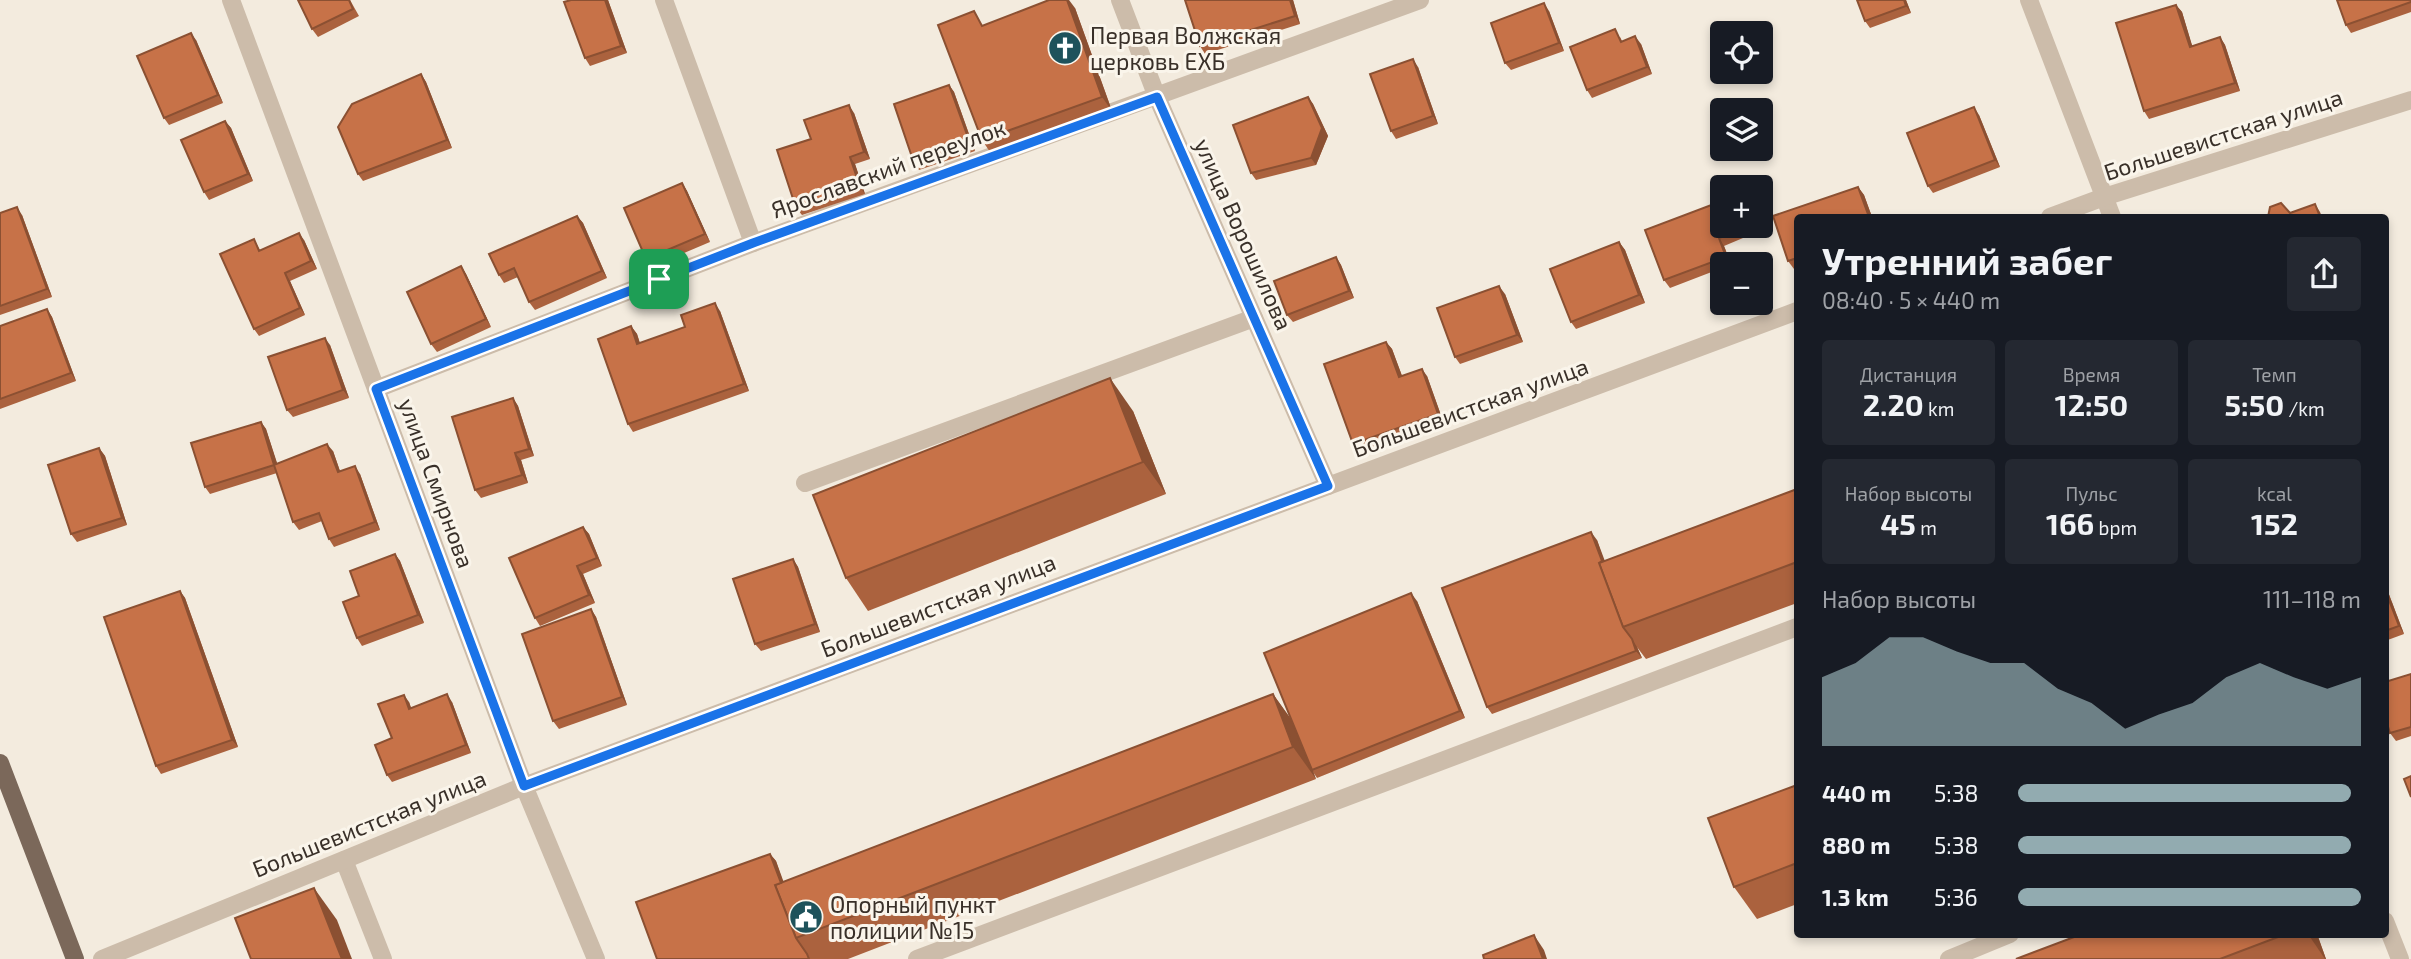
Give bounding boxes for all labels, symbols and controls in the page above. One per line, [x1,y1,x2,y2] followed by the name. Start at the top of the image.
[1090,21,1281,75] place label: Первая Волжская церковь ЕХБ
[1710,21,1773,315] map controls
[1710,21,1773,84] button: locate
[1046,29,1084,67] church icon: Первая Волжская церковь ЕХБ
[2100,82,2346,187] street label: Большевистская улица
[1710,98,1773,161] button: layers
[767,113,1009,224] street label: Ярославский переулок
[1188,134,1299,335] street label: улица Ворошилова
[1710,175,1773,238] button: +
[1822,237,2112,283] text: Утренний забег
[2287,237,2361,311] button: share
[629,249,689,309] pin
[1710,252,1773,315] button: −
[640,260,678,298] icon: arrive
[1822,286,2000,314] text: 08:40 · 5 × 440 m
[1348,351,1592,464] street label: Большевистская улица
[1860,363,1957,386] text: Дистанция
[2063,363,2120,386] text: Время
[2252,363,2297,386] text: Темп
[1863,386,1924,422] text: 2.20
[2055,386,2128,422] text: 12:50
[2224,386,2284,422] text: 5:50
[392,394,481,572] street label: улица Смирнова
[1924,397,1954,420] text: km
[2284,397,2325,420] text: /km
[1845,482,1972,505] text: Набор высоты
[2065,482,2118,505] text: Пульс
[2257,482,2292,505] text: kcal
[1880,505,1916,541] text: 45
[2046,505,2094,541] text: 166
[2251,505,2298,541] text: 152
[1916,516,1937,539] text: m
[2094,516,2137,539] text: bpm
[817,547,1060,664] street label: Большевистская улица
[1822,585,1976,613] text: Набор высоты
[2263,585,2361,613] text: 111–118 m
[248,763,490,884] street label: Большевистская улица
[1822,779,1891,807] text: 440 m
[1934,779,1979,807] text: 5:38
[1822,831,1890,859] text: 880 m
[1934,831,1979,859] text: 5:38
[1822,883,1889,911] text: 1.3 km
[1934,883,1978,911] text: 5:36
[830,890,996,944] place label: Опорный пункт полиции №15
[787,898,825,936] public building icon: Опорный пункт полиции №15

